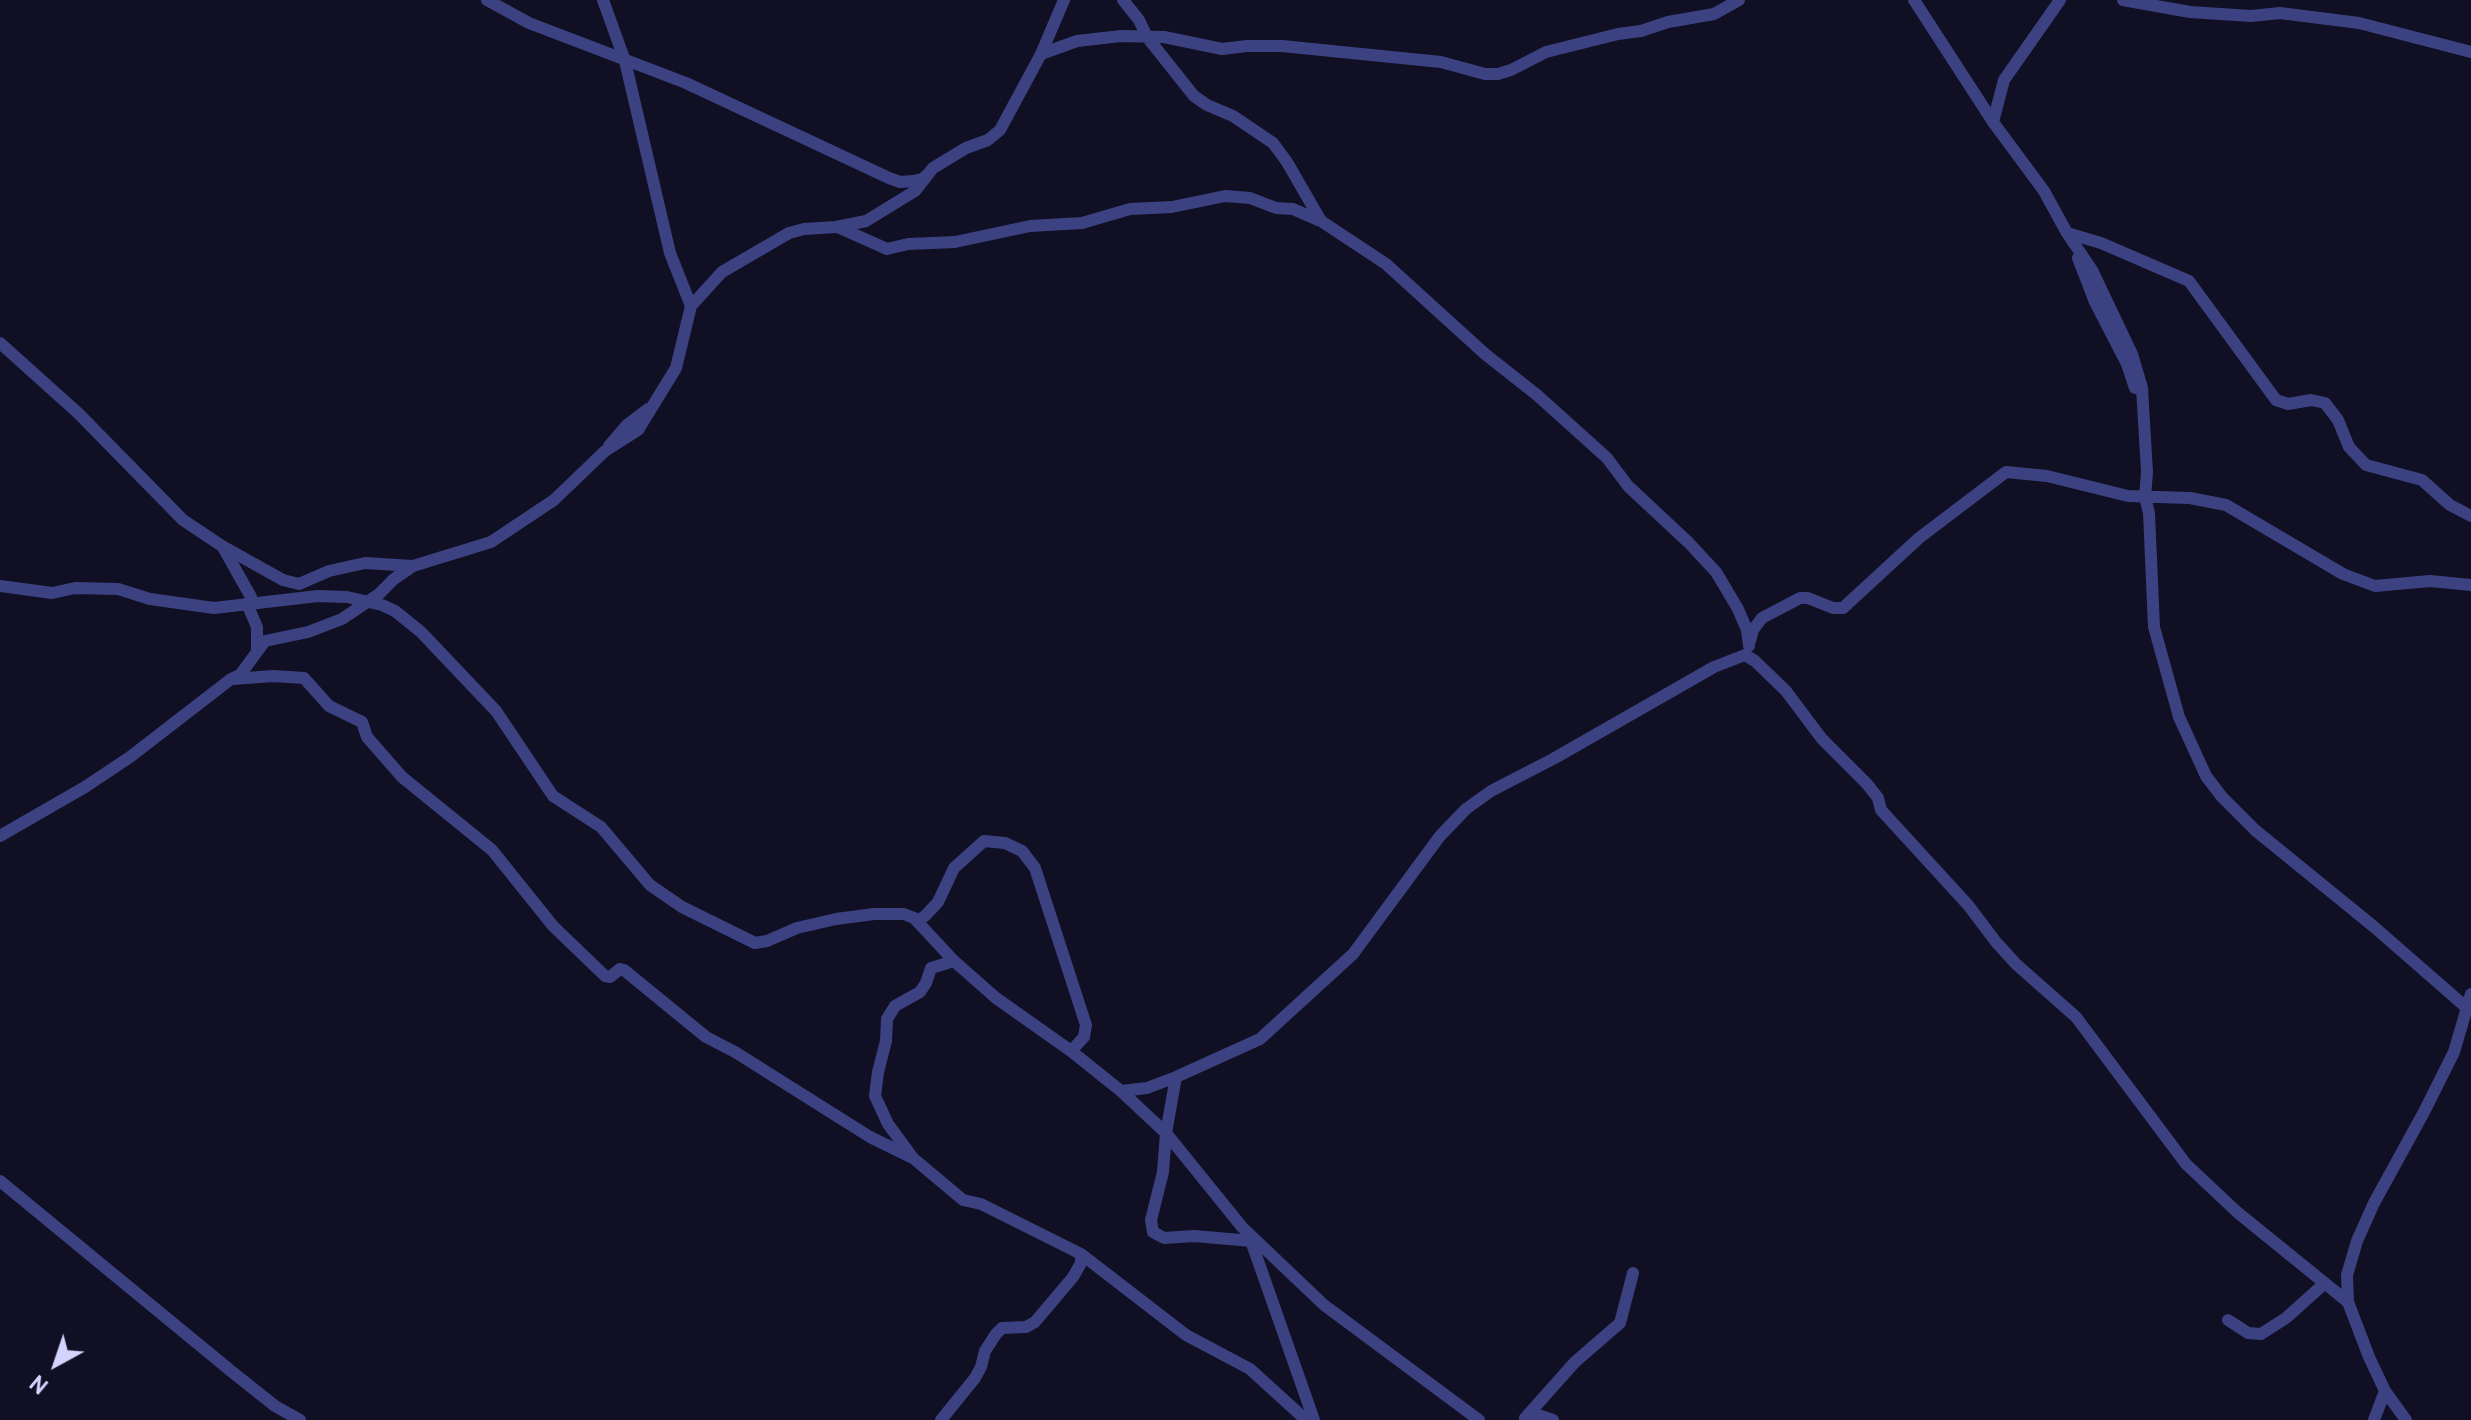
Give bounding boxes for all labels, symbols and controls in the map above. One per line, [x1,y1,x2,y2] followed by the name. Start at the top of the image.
[16,1324,96,1404] north arrow
[26,1367,55,1398] text: N

